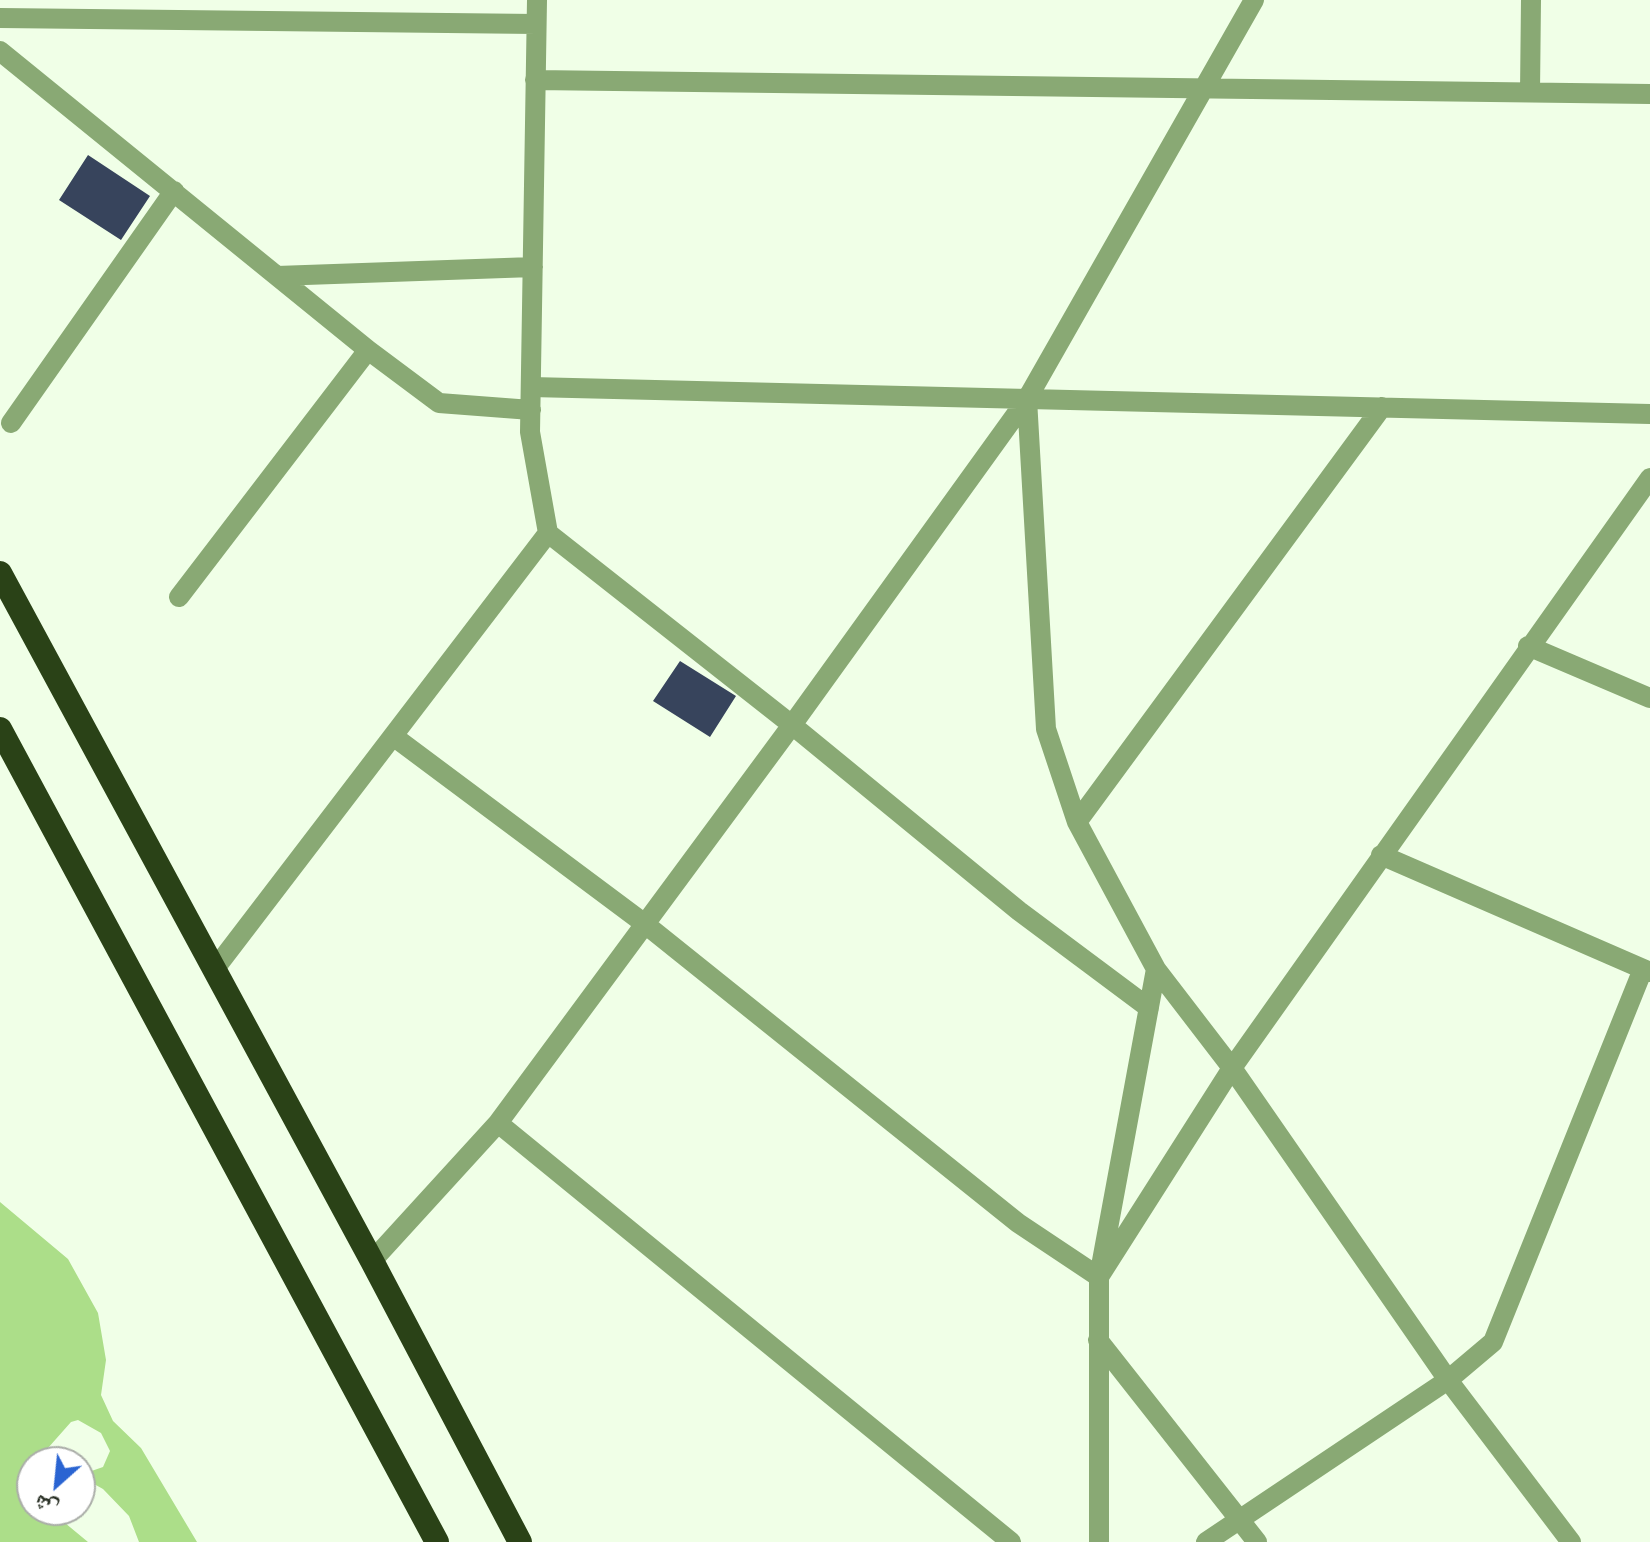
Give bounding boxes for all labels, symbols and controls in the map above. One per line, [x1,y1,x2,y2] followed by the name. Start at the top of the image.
[16,1446,96,1526] north arrow
[29,1487,63,1524] text: ش

